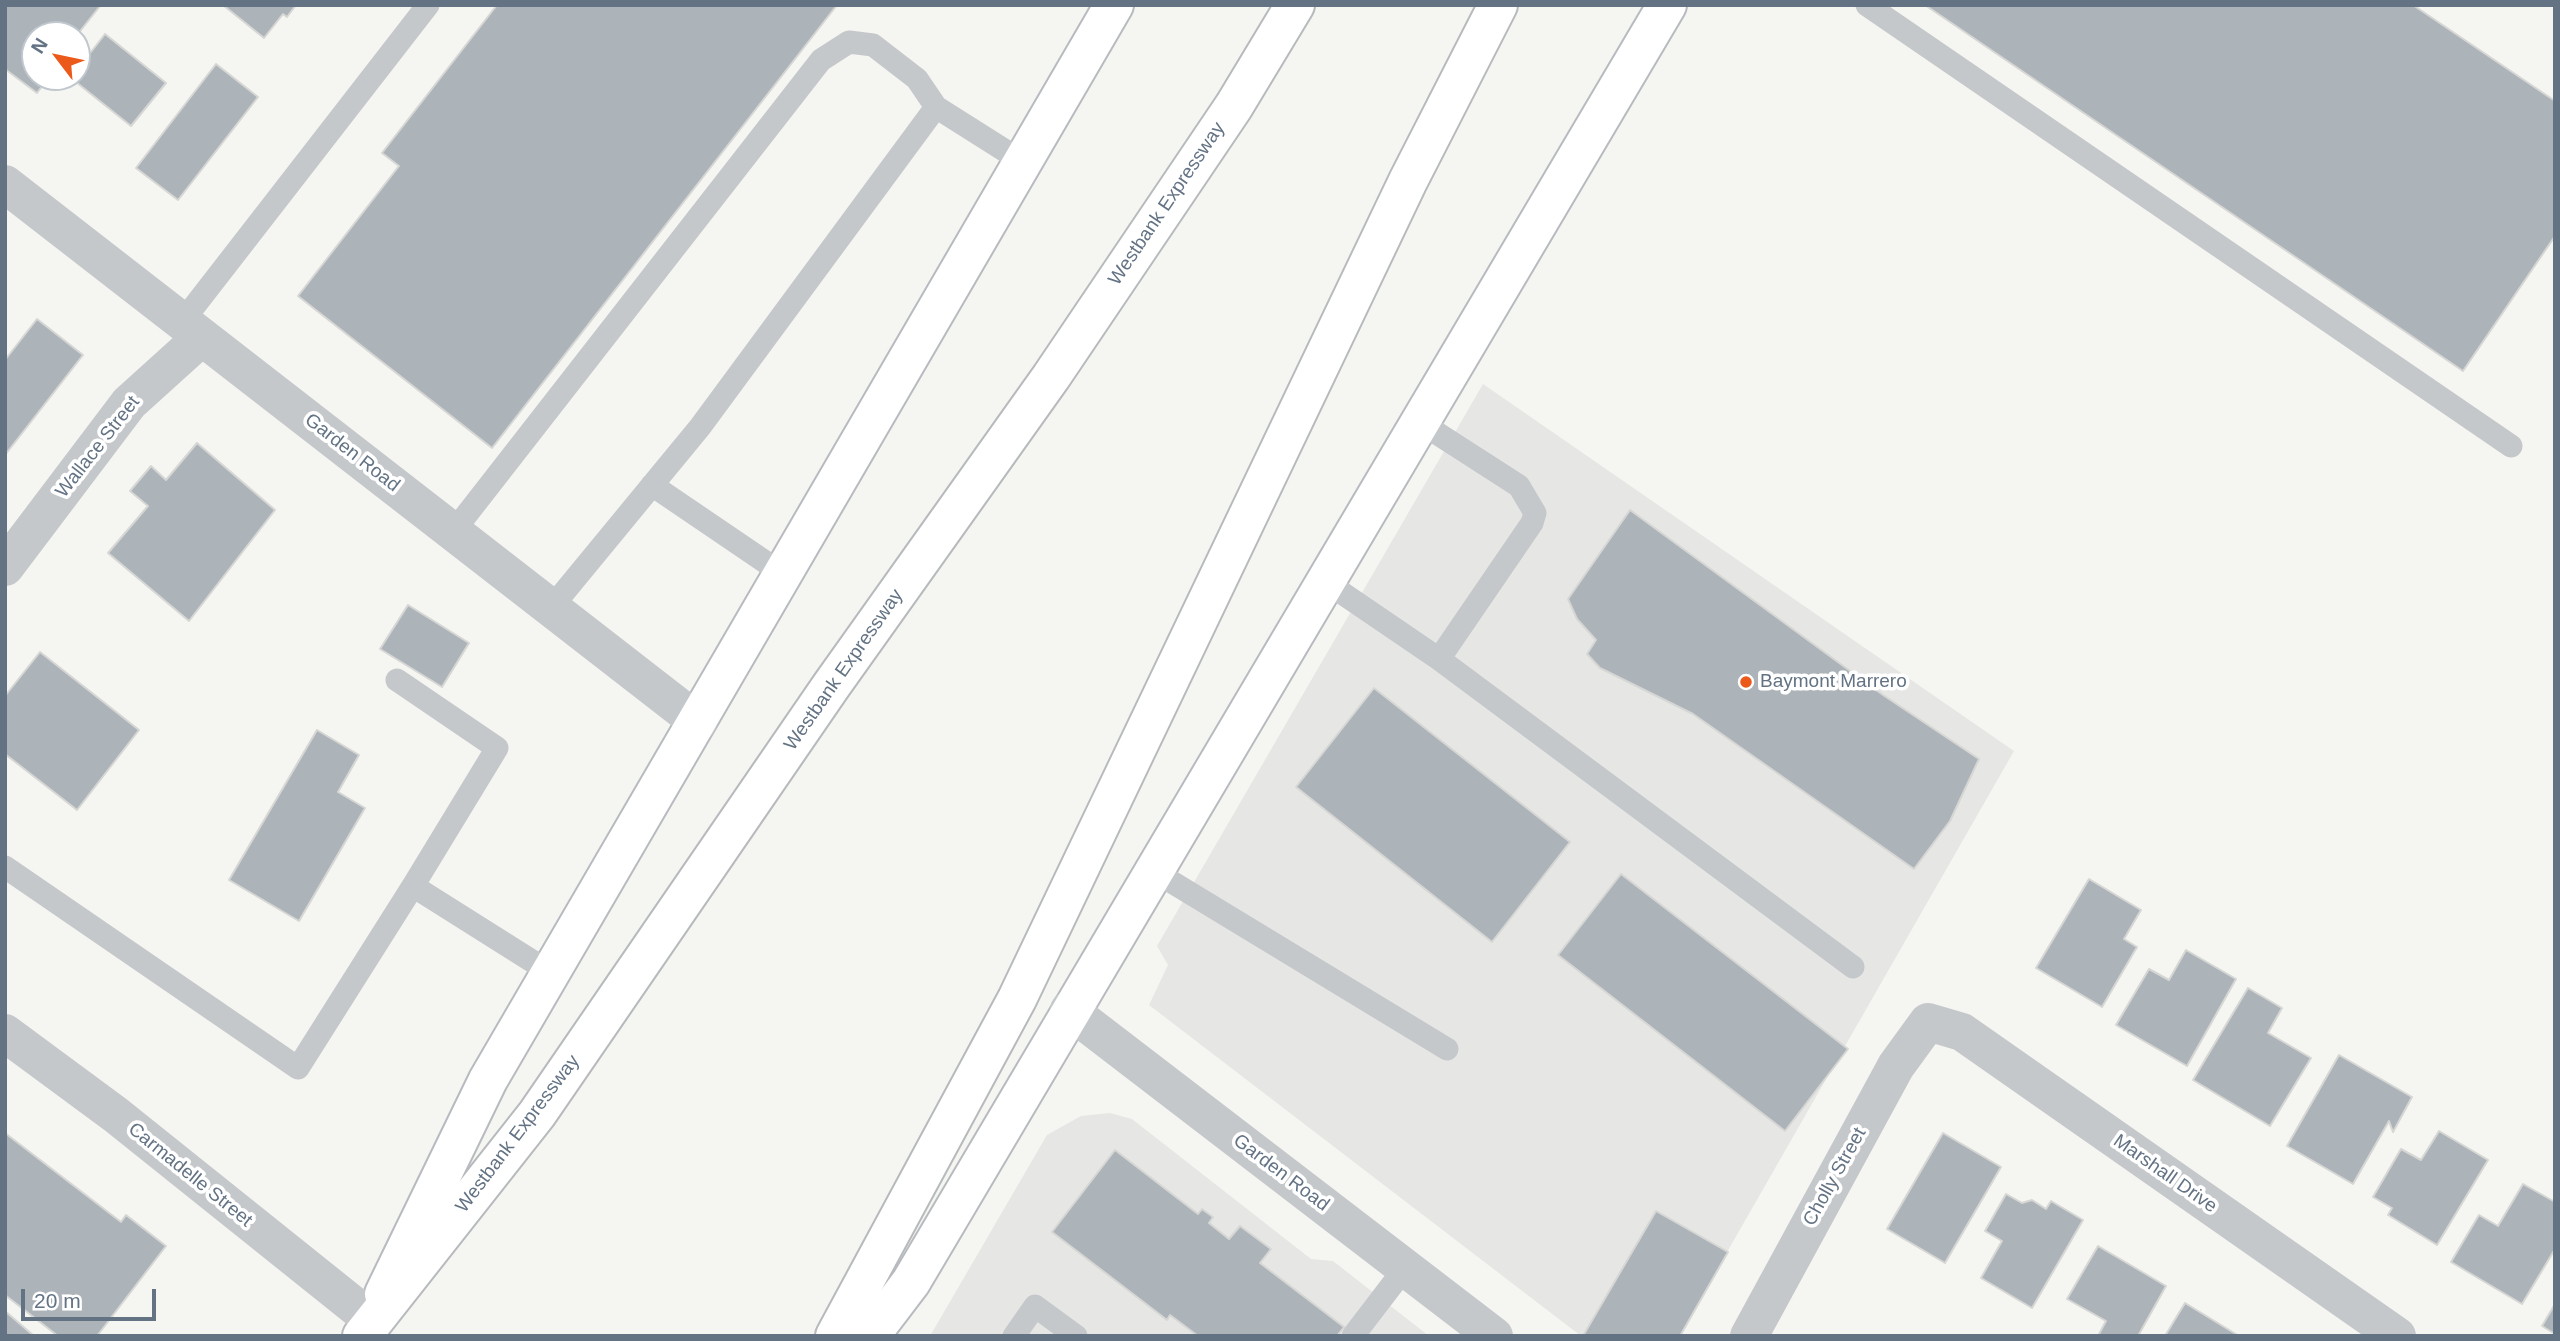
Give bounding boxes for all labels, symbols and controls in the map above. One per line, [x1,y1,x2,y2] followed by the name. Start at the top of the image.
[21,21,91,91] north arrow
[27,34,52,57] text: N
[1104,118,1230,290] street label: Westbank Expressway
[51,392,145,502] street label: Wallace Street
[300,409,404,497] street label: Garden Road
[780,585,908,755] street label: Westbank Expressway
[1760,671,1907,693] place label: Baymont Marrero
[1738,674,1754,690] marker: Baymont Marrero
[451,1051,585,1217] street label: Westbank Expressway
[123,1118,257,1232] street label: Carmadelle Street
[1799,1124,1871,1230] street label: Cholly Street
[1229,1130,1333,1216] street label: Garden Road
[2109,1130,2221,1218] street label: Marshall Drive
[24,1274,159,1318] scale bar
[34,1289,81,1312] text: 20 m

